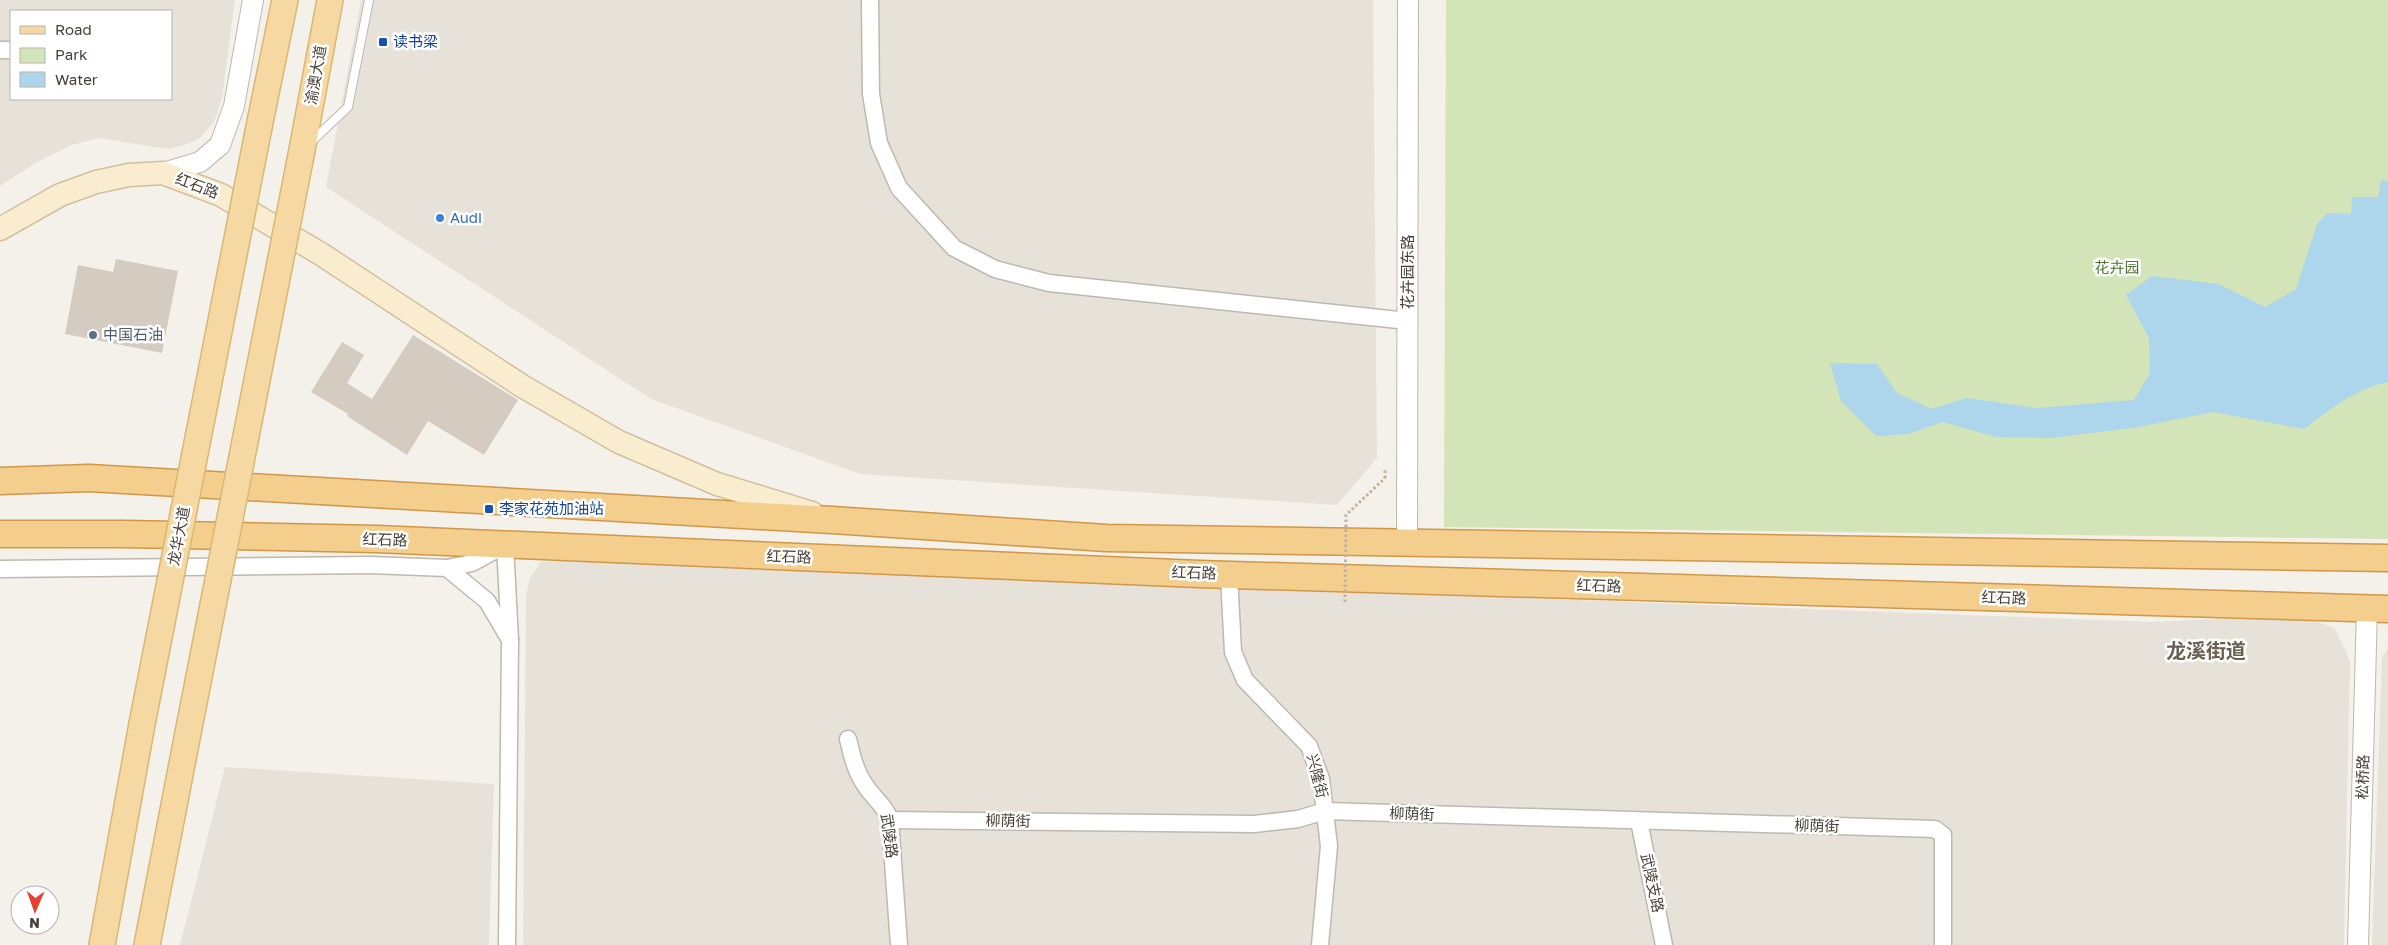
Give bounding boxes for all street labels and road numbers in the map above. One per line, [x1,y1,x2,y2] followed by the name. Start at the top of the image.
[301,44,329,106] street label: 渝澳大道
[173,169,222,202] street label: 红石路
[1398,234,1416,310] street label: 花卉园东路
[163,505,193,567] street label: 龙华大道
[362,529,408,549] street label: 红石路
[766,546,812,566] street label: 红石路
[1171,562,1217,582] street label: 红石路
[1576,575,1622,595] street label: 红石路
[1981,587,2027,607] street label: 红石路
[1304,752,1332,800] street label: 兴隆街
[2352,754,2372,800] street label: 松桥路
[1389,803,1435,823] street label: 柳荫街
[985,811,1031,829] street label: 柳荫街
[878,812,902,859] street label: 武陵路
[1794,815,1840,835] street label: 柳荫街
[1638,852,1668,914] street label: 武陵支路

